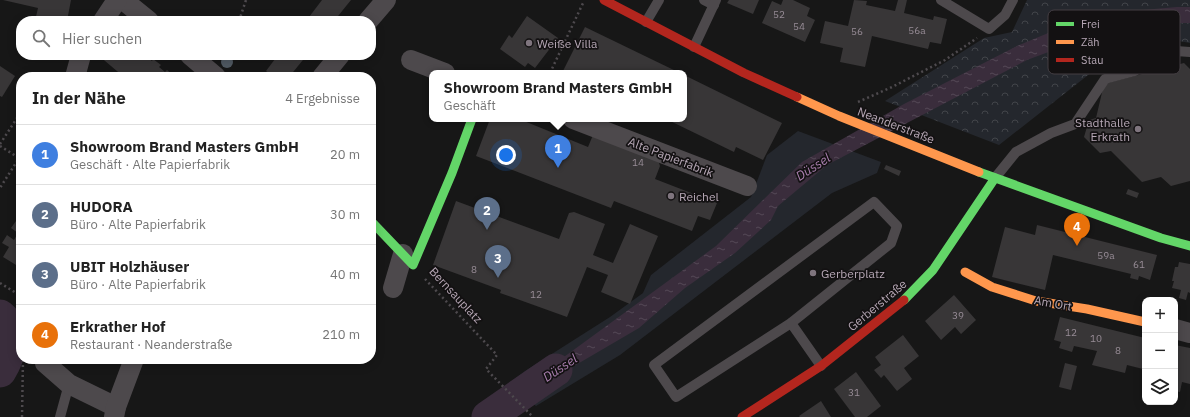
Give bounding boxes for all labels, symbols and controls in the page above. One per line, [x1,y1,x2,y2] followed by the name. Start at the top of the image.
[773,8,785,21] house number: 52
[1048,10,1180,74] legend
[16,16,376,60] search box
[1081,17,1100,31] text: Frei
[793,20,805,33] house number: 54
[908,24,926,37] house number: 56a
[851,25,863,38] house number: 56
[30,27,52,49] icon: search
[62,29,142,48] text: Hier suchen
[1081,35,1100,49] text: Zäh
[537,36,598,51] place label: Weiße Villa
[524,38,534,48] marker: Weiße Villa
[1081,53,1103,67] text: Stau
[429,70,687,122] popup
[444,78,672,97] text: Showroom Brand Masters GmbH
[32,87,126,109] text: In der Nähe
[285,90,360,107] text: 4 Ergebnisse
[444,97,496,114] text: Geschäft
[855,103,937,147] street label: Neanderstraße
[1075,115,1130,144] place label: Stadthalle Erkrath
[1133,124,1143,134] marker: Stadthalle Erkrath
[626,134,716,180] street label: Alte Papierfabrik
[545,135,571,168] pin: 1
[70,137,299,156] text: Showroom Brand Masters GmbH
[496,145,516,165] your location
[41,146,49,163] text: 1
[330,146,360,163] text: 20 m
[792,149,834,184] water label: Düssel
[70,156,230,173] text: Geschäft · Alte Papierfabrik
[632,156,644,169] house number: 14
[679,189,719,204] place label: Reichel
[666,191,676,201] marker: Reichel
[70,197,133,216] text: HUDORA
[474,197,500,230] pin: 2
[41,206,49,223] text: 2
[330,206,360,223] text: 30 m
[1064,213,1090,246] pin: 4
[70,216,206,233] text: Büro · Alte Papierfabrik
[485,245,511,278] pin: 3
[1097,249,1115,262] house number: 59a
[70,257,189,276] text: UBIT Holzhäuser
[1133,258,1145,271] house number: 61
[471,263,477,276] house number: 8
[426,264,486,326] street label: Bernsauplatz
[41,266,49,283] text: 3
[330,266,360,283] text: 40 m
[821,266,885,281] place label: Gerberplatz
[808,268,818,278] marker: Gerberplatz
[70,276,206,293] text: Büro · Alte Papierfabrik
[844,276,910,334] street label: Gerberstraße
[530,288,542,301] house number: 12
[1033,292,1073,314] street label: Am Ort
[1142,297,1178,405] map controls
[1142,297,1178,333] button: +
[952,309,964,322] house number: 39
[70,317,165,336] text: Erkrather Hof
[41,326,49,343] text: 4
[322,326,360,343] text: 210 m
[1065,326,1077,339] house number: 12
[1090,332,1102,345] house number: 10
[1142,333,1178,369] button: −
[70,336,232,353] text: Restaurant · Neanderstraße
[1115,344,1121,357] house number: 8
[539,350,581,386] water label: Düssel
[1142,369,1178,405] button: layers
[848,386,860,399] house number: 31

